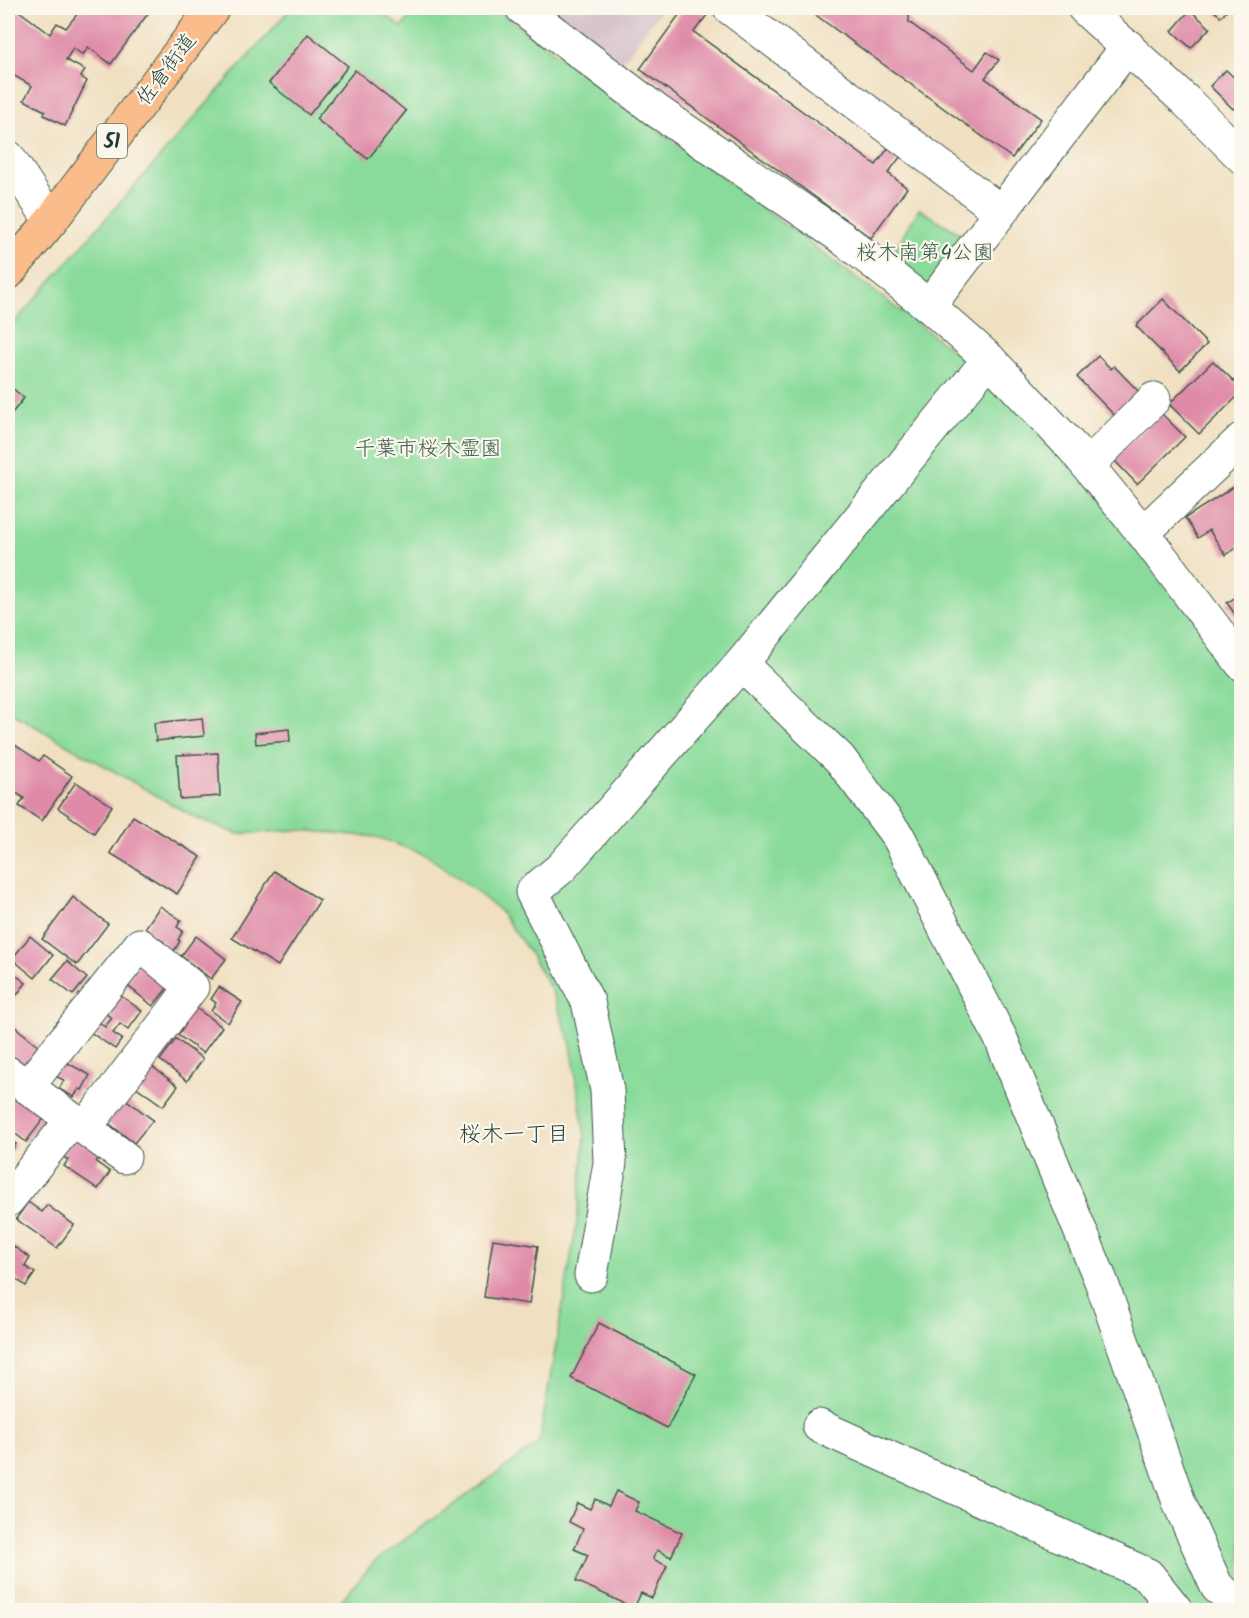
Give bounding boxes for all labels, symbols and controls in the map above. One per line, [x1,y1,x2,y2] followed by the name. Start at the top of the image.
[129,26,206,113] street label: 佐倉街道
[97,124,127,158] road number: 51
[856,237,994,270] park label: 桜木南第4公園
[355,433,502,466] park label: 千葉市桜木霊園
[459,1118,569,1153] district label: 桜木一丁目

